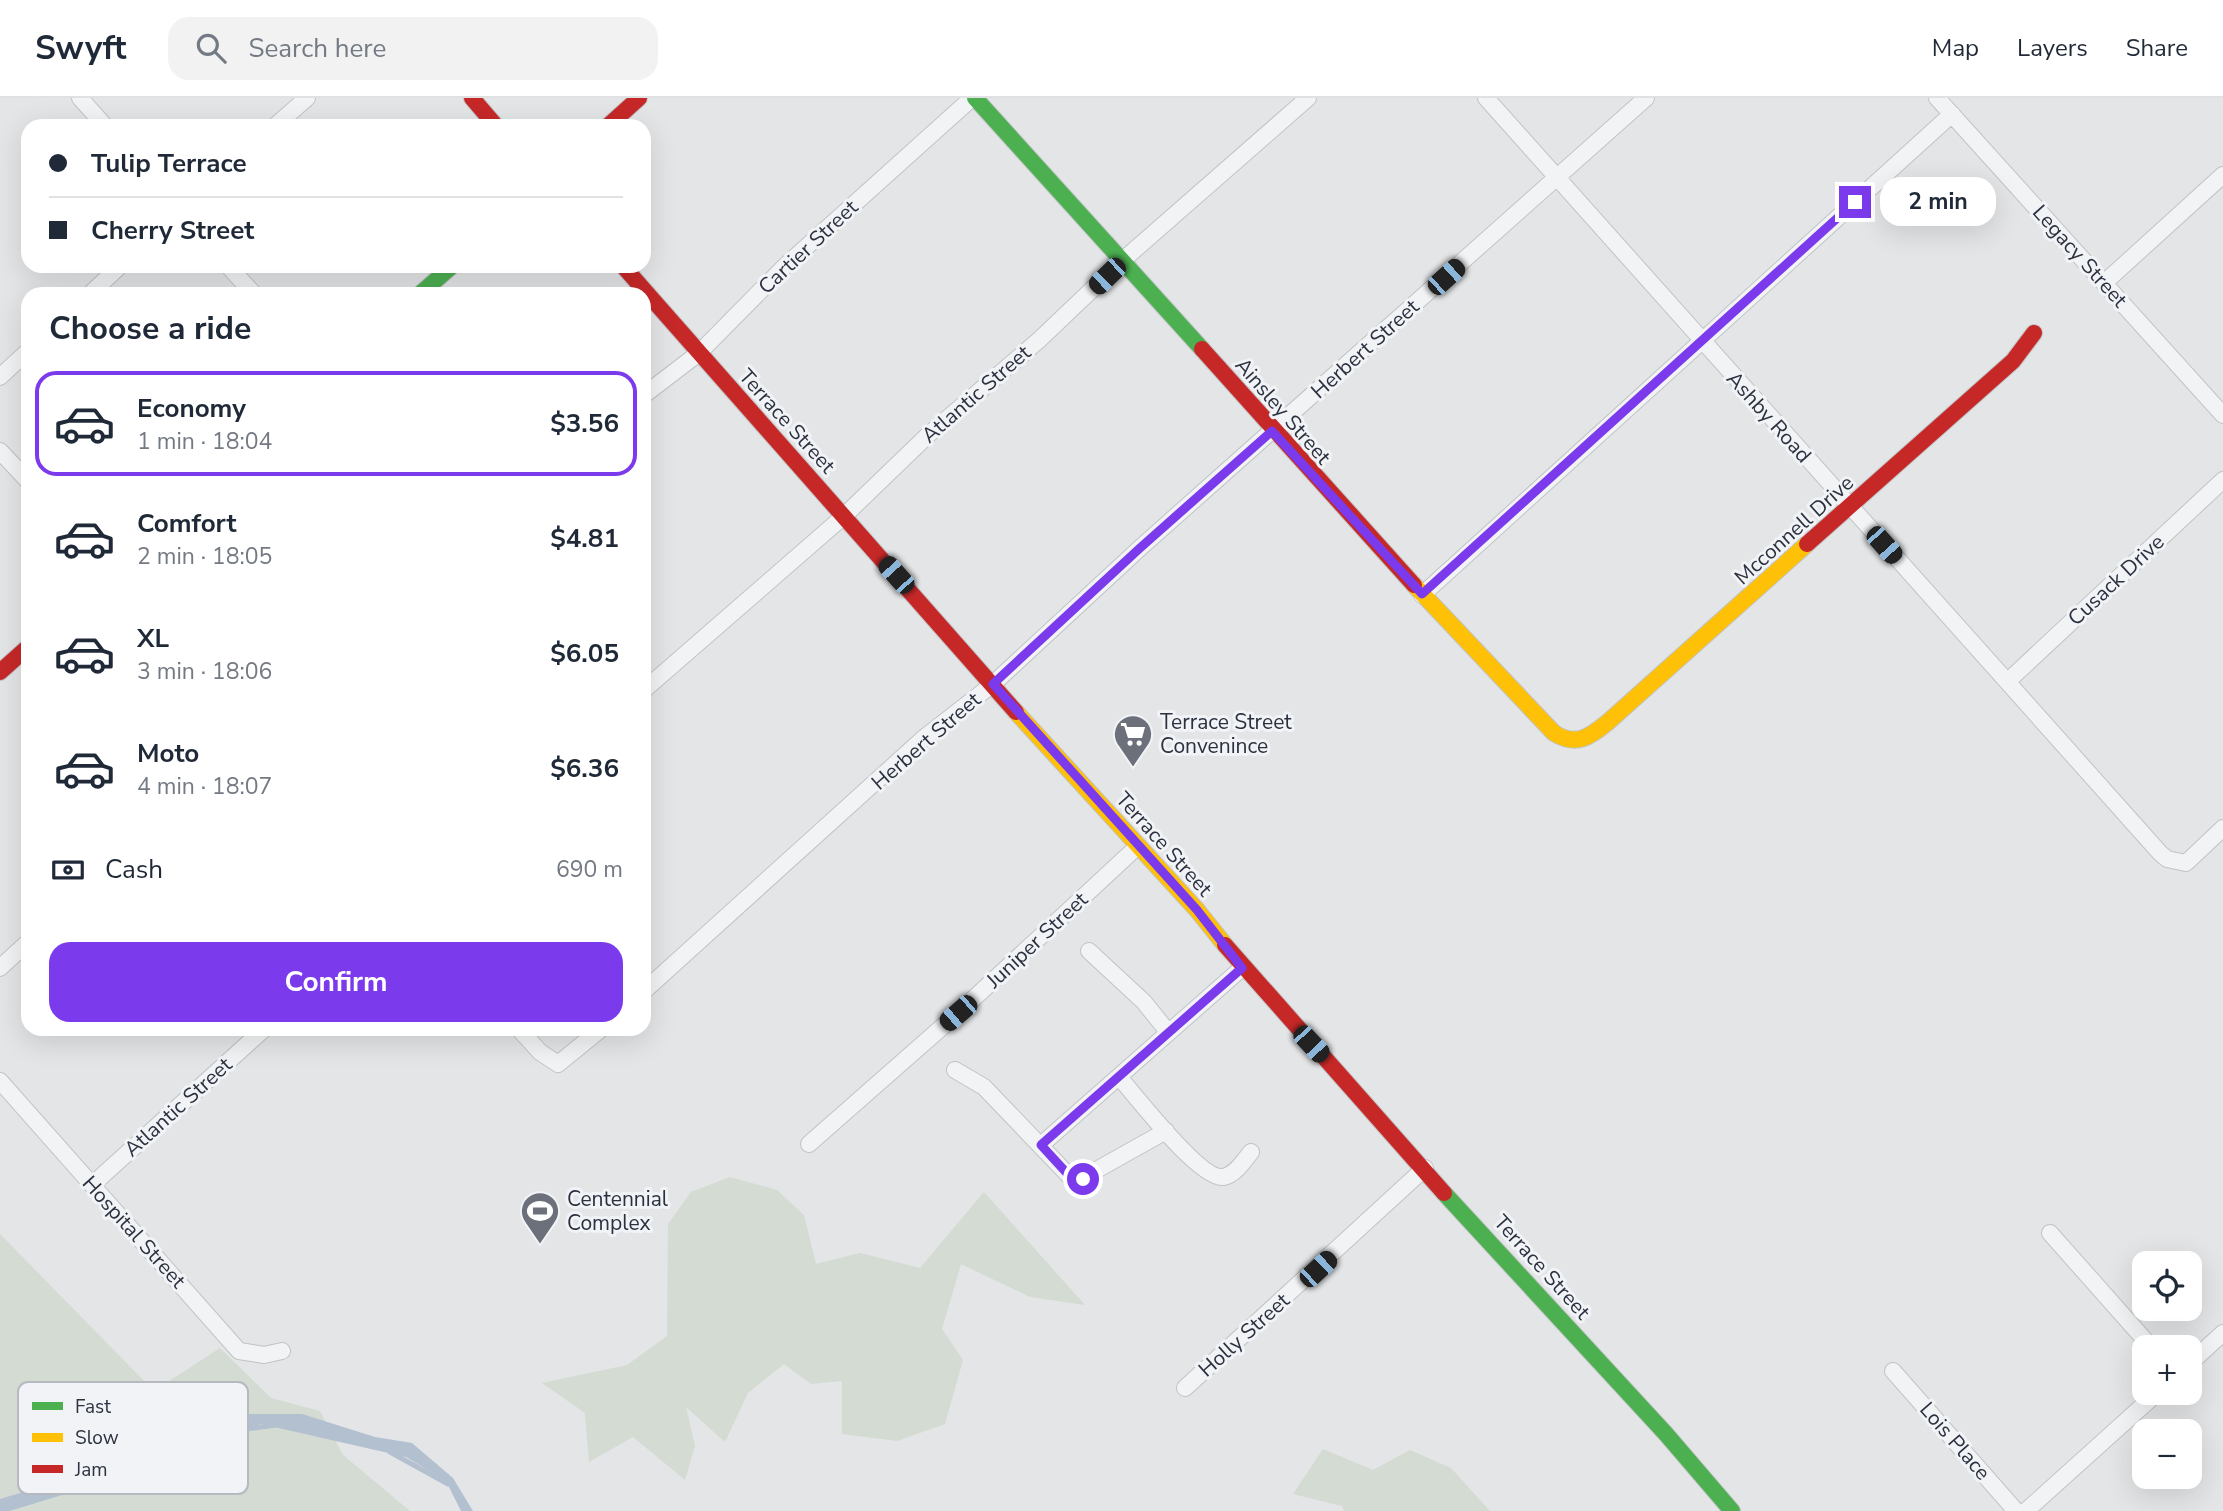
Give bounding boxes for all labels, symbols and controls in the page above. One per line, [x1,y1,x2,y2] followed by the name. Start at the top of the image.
[168,17,658,80] search box
[35,26,126,71] text: Swyft
[192,29,230,67] icon: search
[248,31,386,66] text: Search here
[1932,32,1979,64] text: Map
[2017,32,2088,64] text: Layers
[2126,32,2188,64] text: Share
[91,146,247,181] text: Tulip Terrace
[1880,178,1995,226] callout: 2 min
[1839,186,1871,218] route end
[1908,186,1968,217] text: 2 min
[752,193,864,300] street label: Cartier Street
[2026,199,2134,314] street label: Legacy Street
[91,213,254,248] text: Cherry Street
[1085,254,1130,298] car
[1424,255,1469,299] car
[1305,293,1425,405] street label: Herbert Street
[49,307,251,350] text: Choose a ride
[915,338,1037,449] street label: Atlantic Street
[1229,352,1338,471] street label: Ainsley Street
[733,363,842,480] street label: Terrace Street
[1720,365,1818,469] street label: Ashby Road
[137,391,246,426] text: Economy
[53,392,116,455] icon: car
[550,406,619,441] text: $3.56
[137,426,272,457] text: 1 min · 18:04
[1728,469,1860,591] street label: Mcconnell Drive
[137,506,237,541] text: Comfort
[53,507,116,570] icon: car
[550,521,619,556] text: $4.81
[1863,522,1906,568] car
[2062,528,2170,632] street label: Cusack Drive
[137,541,272,572] text: 2 min · 18:05
[875,552,918,598] car
[137,621,169,656] text: XL
[53,622,116,685] icon: car
[550,636,619,671] text: $6.05
[137,656,272,687] text: 3 min · 18:06
[865,685,987,796] street label: Herbert Street
[1160,708,1292,760] place label: Terrace Street Convenince
[1112,713,1154,768] supermarket icon: Terrace Street Convenince
[137,736,199,771] text: Moto
[53,737,116,800] icon: car
[550,751,619,786] text: $6.36
[137,771,272,802] text: 4 min · 18:07
[1110,786,1219,903] street label: Terrace Street
[49,851,87,889] icon: cash
[105,852,163,887] text: Cash
[556,854,623,885] text: 690 m
[980,885,1094,995] street label: Juniper Street
[49,942,623,1022] button: Confirm
[936,991,981,1035] car
[1289,1021,1334,1067] car
[118,1051,238,1163] street label: Atlantic Street
[1067,1163,1099,1195] route start
[76,1170,192,1295] street label: Hospital Street
[567,1185,669,1237] place label: Centennial Complex
[519,1190,561,1245] sports icon: Centennial Complex
[1488,1209,1597,1326] street label: Terrace Street
[1296,1247,1341,1291] car
[2132,1251,2202,1489] map controls
[2132,1251,2202,1321] button: locate
[1193,1286,1296,1383] street label: Holly Street
[2132,1335,2202,1405] button: +
[18,1382,248,1494] legend
[75,1394,111,1420] text: Fast
[1913,1396,1997,1486] street label: Lois Place
[2132,1419,2202,1489] button: −
[75,1425,119,1451] text: Slow
[74,1457,108,1483] text: Jam

